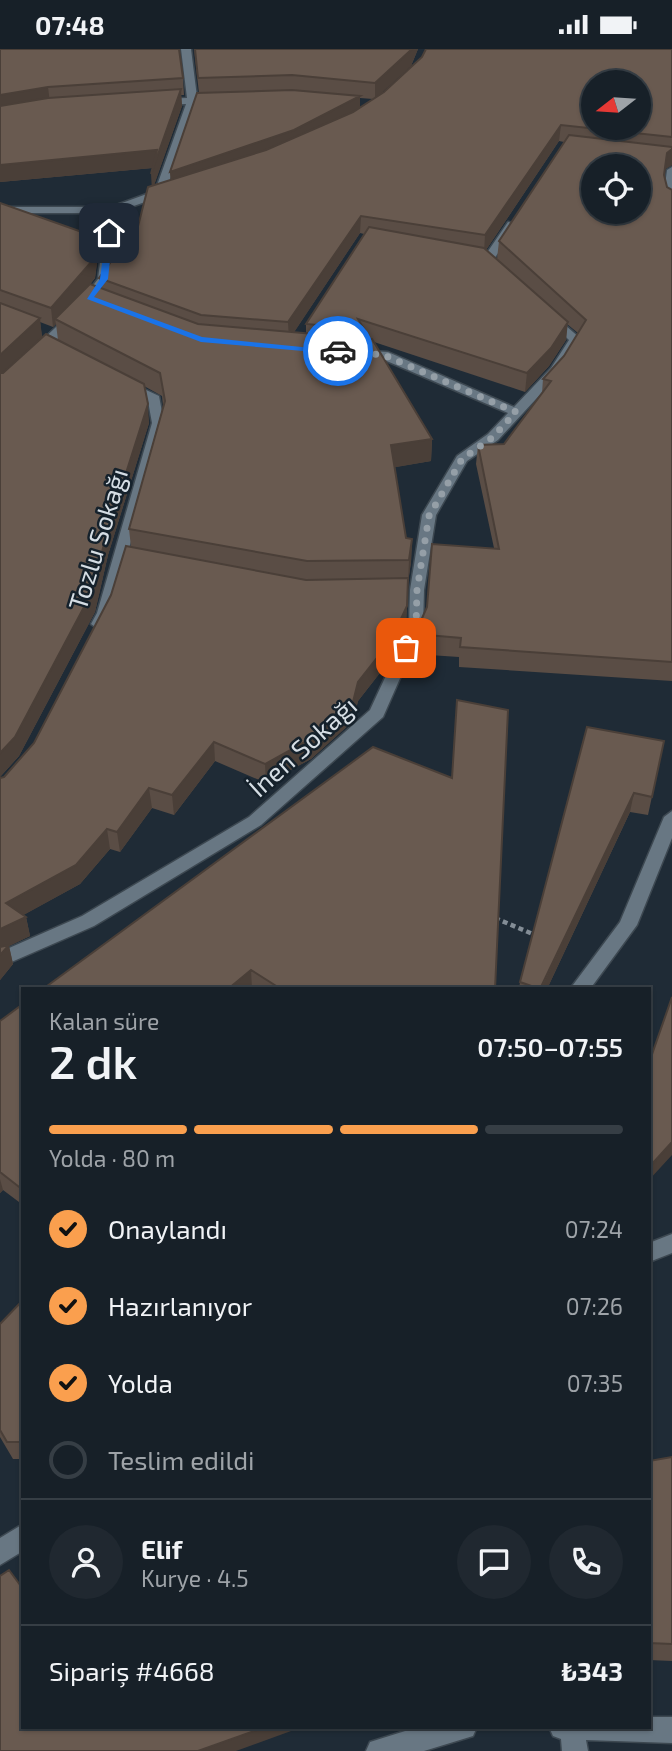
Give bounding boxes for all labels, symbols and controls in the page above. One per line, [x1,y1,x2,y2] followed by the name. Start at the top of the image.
[35,9,105,40] text: 07:48
[581,70,651,140] north arrow
[581,70,651,224] map controls
[581,154,651,224] button: locate
[79,203,139,263] pin
[90,214,128,252] icon: home
[303,316,373,386] courier
[319,332,357,370] icon: car
[61,464,133,614] street label: Tozlu Sokağı
[376,618,436,678] pin
[387,629,425,667] icon: bag
[242,689,362,803] street label: İnen Sokağı
[49,1007,159,1035] text: Kalan süre
[477,1031,623,1062] text: 07:50–07:55
[49,1033,137,1088] text: 2 dk
[49,1144,175,1172] text: Yolda · 80 m
[49,1210,87,1248] icon: check
[108,1213,227,1244] text: Onaylandı
[565,1215,623,1243] text: 07:24
[49,1287,87,1325] icon: check
[108,1290,252,1321] text: Hazırlanıyor
[566,1292,623,1320] text: 07:26
[49,1364,87,1402] icon: check
[108,1367,173,1398] text: Yolda
[567,1369,623,1397] text: 07:35
[108,1444,255,1475] text: Teslim edildi
[49,1525,123,1599] button: person
[457,1525,531,1599] button: chat
[549,1525,623,1599] button: phone
[141,1533,182,1564] text: Elif
[141,1564,249,1592] text: Kurye · 4.5
[49,1655,215,1686] text: Sipariş #4668
[561,1655,623,1686] text: ₺343

